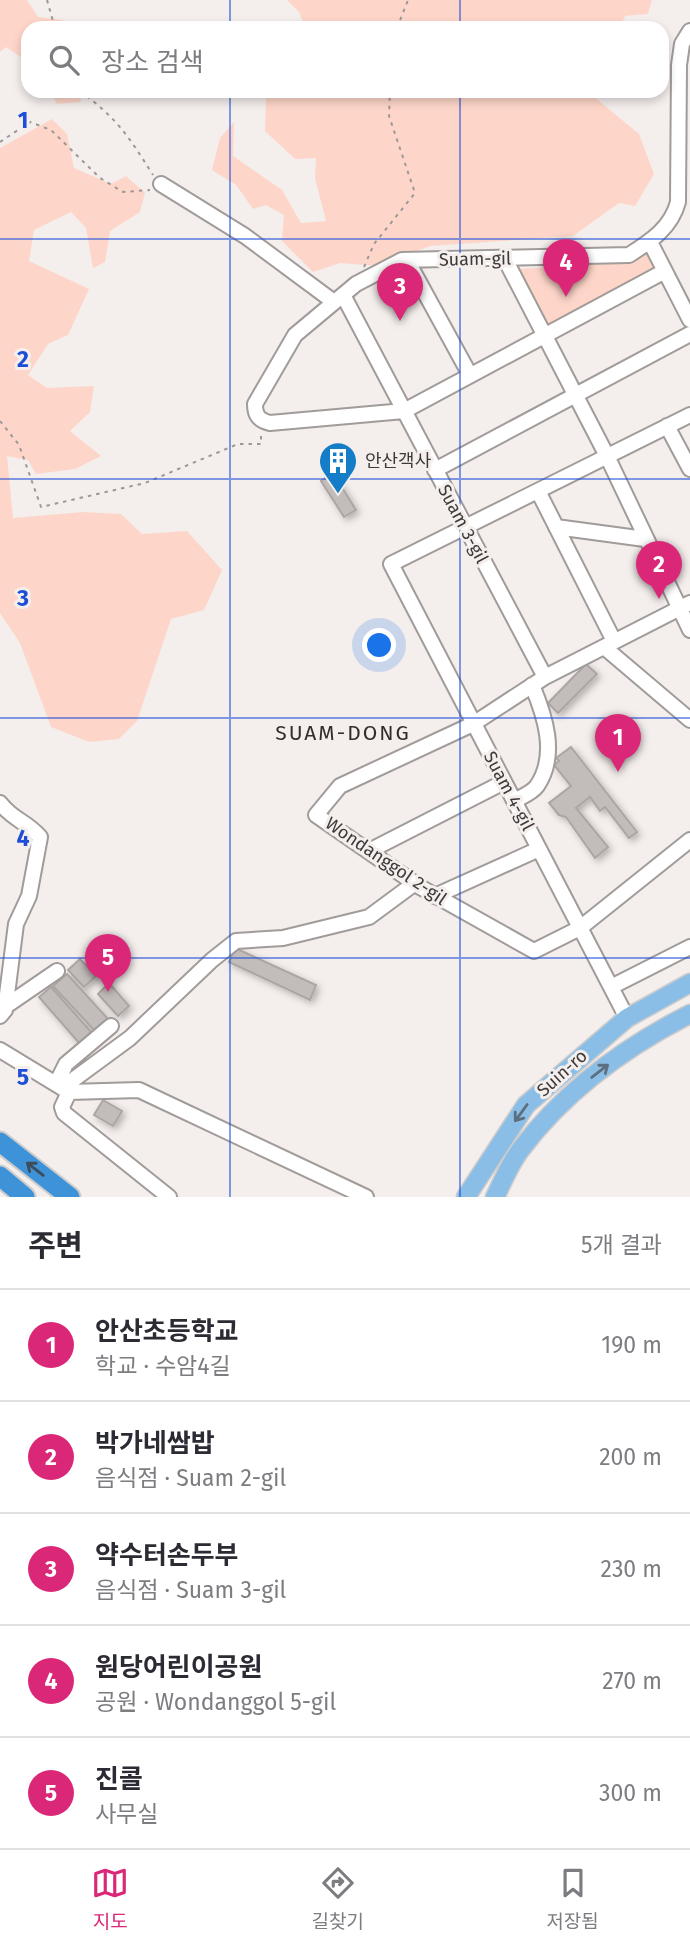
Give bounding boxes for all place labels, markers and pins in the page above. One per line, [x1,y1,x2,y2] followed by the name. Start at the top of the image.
[543,239,589,297] pin: 4
[377,263,423,321] pin: 3
[317,440,359,495] building icon: 안산객사
[365,450,432,472] place label: 안산객사
[636,541,682,599] pin: 2
[595,714,641,772] pin: 1
[85,934,131,992] pin: 5

